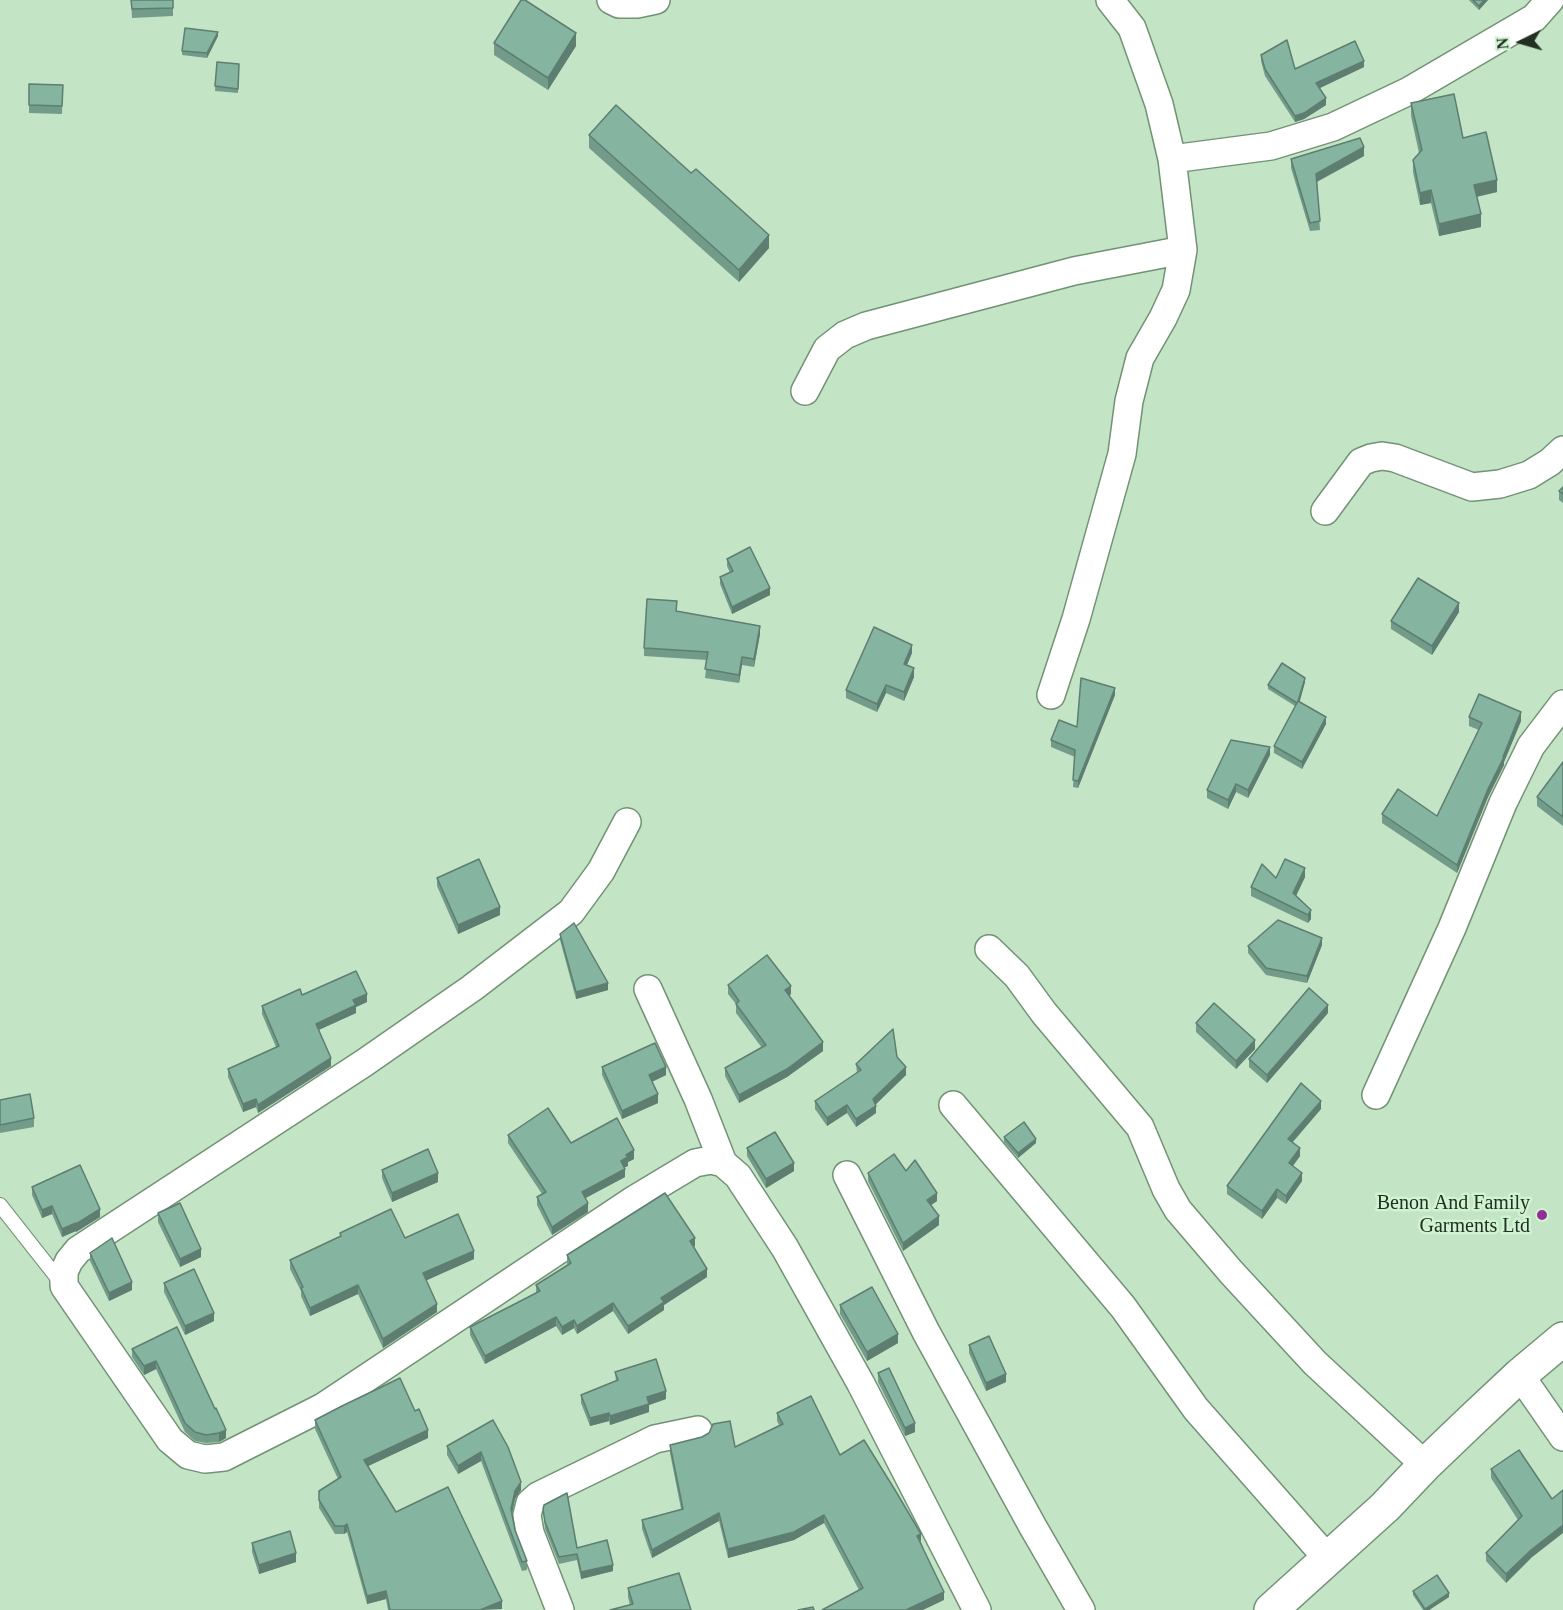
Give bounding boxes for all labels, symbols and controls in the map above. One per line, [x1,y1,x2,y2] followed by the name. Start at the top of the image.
[1491,12,1551,72] north arrow
[1494,37,1512,50] text: N
[1377,1192,1530,1239] place label: Benon And Family Garments Ltd
[1535,1208,1549,1222] marker: Benon And Family Garments Ltd

